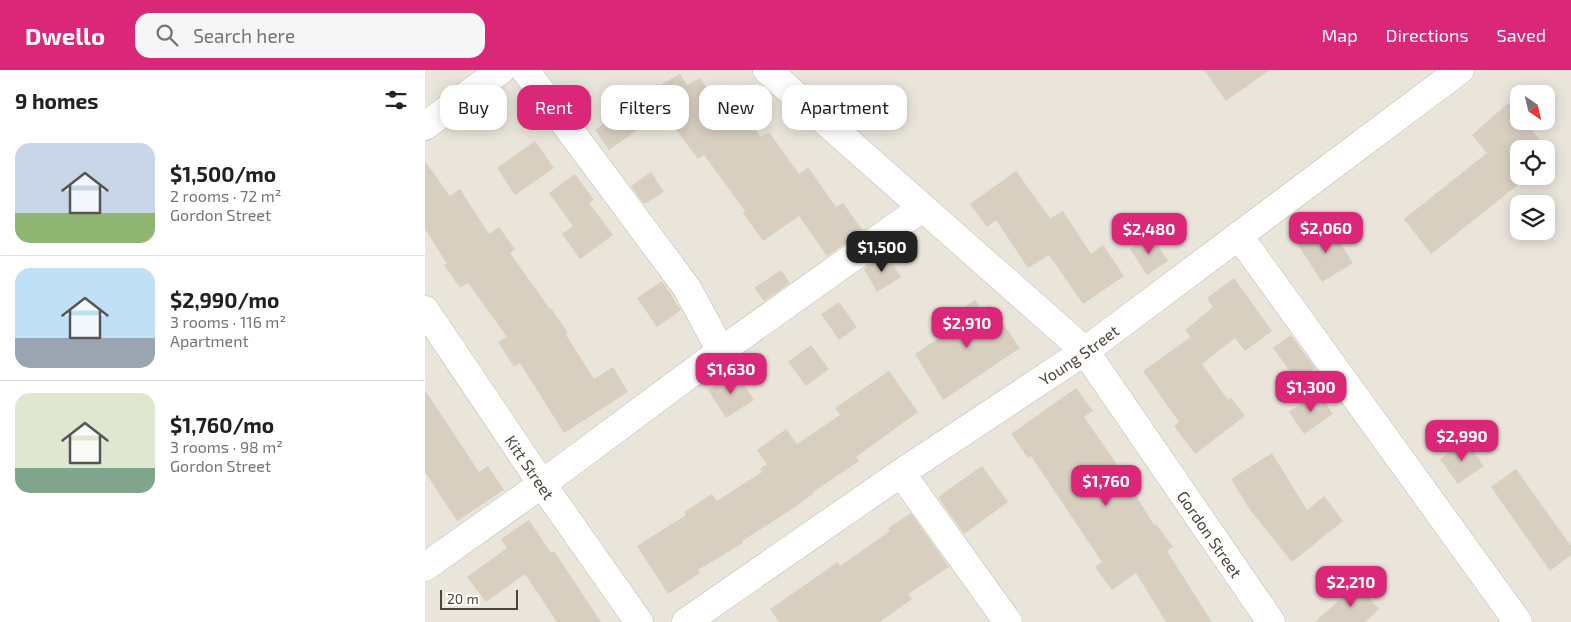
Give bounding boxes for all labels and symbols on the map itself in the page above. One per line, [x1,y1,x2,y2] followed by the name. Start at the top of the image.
[1510,85,1555,130] north arrow
[1108,212,1190,255] pin: $2,480
[1285,212,1367,254] pin: $2,060
[841,230,923,273] pin: $1,500
[926,306,1008,349] pin: $2,910
[1035,320,1122,389] street label: Young Street
[690,352,772,395] pin: $1,630
[1270,370,1352,413] pin: $1,300
[1421,420,1503,462] pin: $2,990
[502,431,559,503] street label: Kitt Street
[1065,464,1147,507] pin: $1,760
[1174,487,1247,581] street label: Gordon Street
[1310,566,1392,608] pin: $2,210
[440,587,517,610] scale bar

